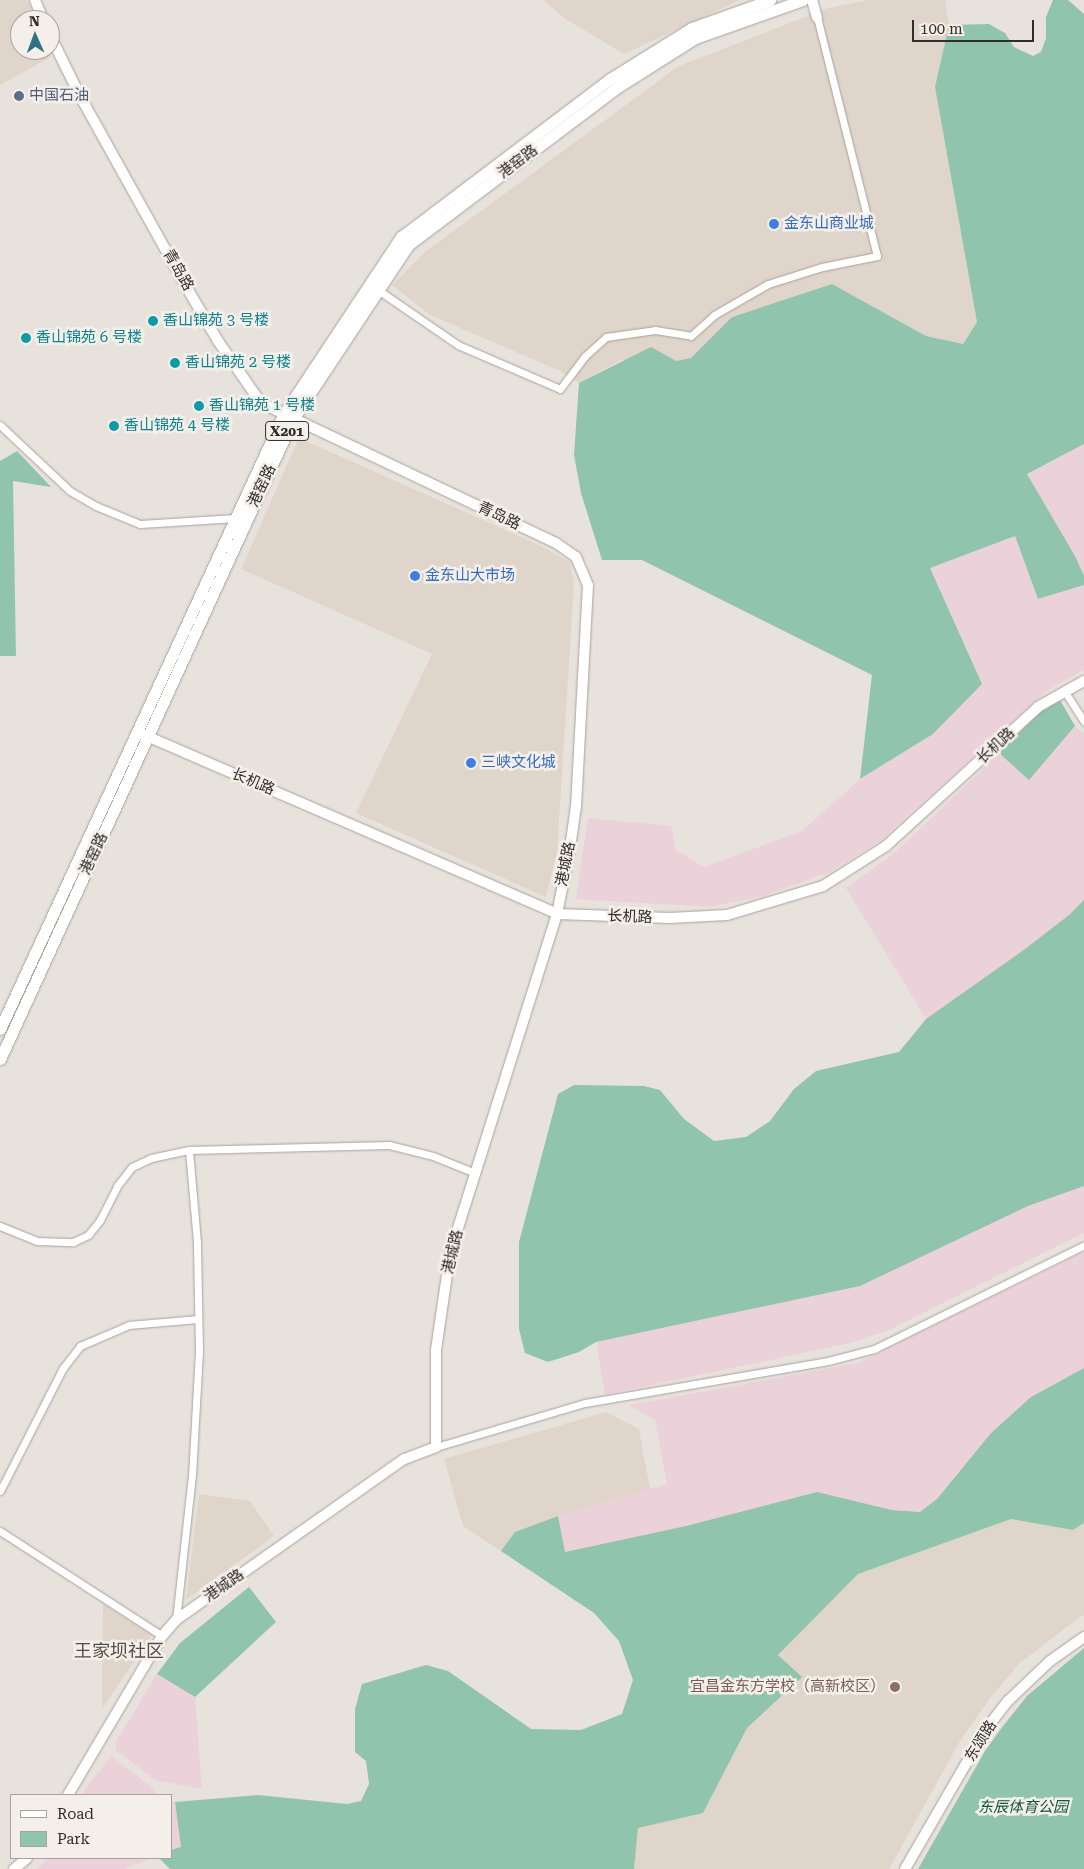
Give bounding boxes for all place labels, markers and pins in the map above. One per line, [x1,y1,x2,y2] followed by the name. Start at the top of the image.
[29,87,89,105] place label: 中国石油
[13,90,25,102] marker: 中国石油
[784,215,874,233] place label: 金东山商业城
[768,218,780,230] marker: 金东山商业城
[163,312,269,330] place label: 香山锦苑 3 号楼
[147,315,159,327] marker: 香山锦苑 3 号楼
[36,329,142,347] place label: 香山锦苑 6 号楼
[20,332,32,344] marker: 香山锦苑 6 号楼
[185,354,291,372] place label: 香山锦苑 2 号楼
[169,357,181,369] marker: 香山锦苑 2 号楼
[209,397,315,415] place label: 香山锦苑 1 号楼
[193,400,205,412] marker: 香山锦苑 1 号楼
[124,417,230,435] place label: 香山锦苑 4 号楼
[108,420,120,432] marker: 香山锦苑 4 号楼
[425,567,515,585] place label: 金东山大市场
[409,570,421,582] marker: 金东山大市场
[481,754,556,772] place label: 三峡文化城
[465,757,477,769] marker: 三峡文化城
[690,1678,885,1696] place label: 宜昌金东方学校（高新校区）
[889,1681,901,1693] marker: 宜昌金东方学校（高新校区）

